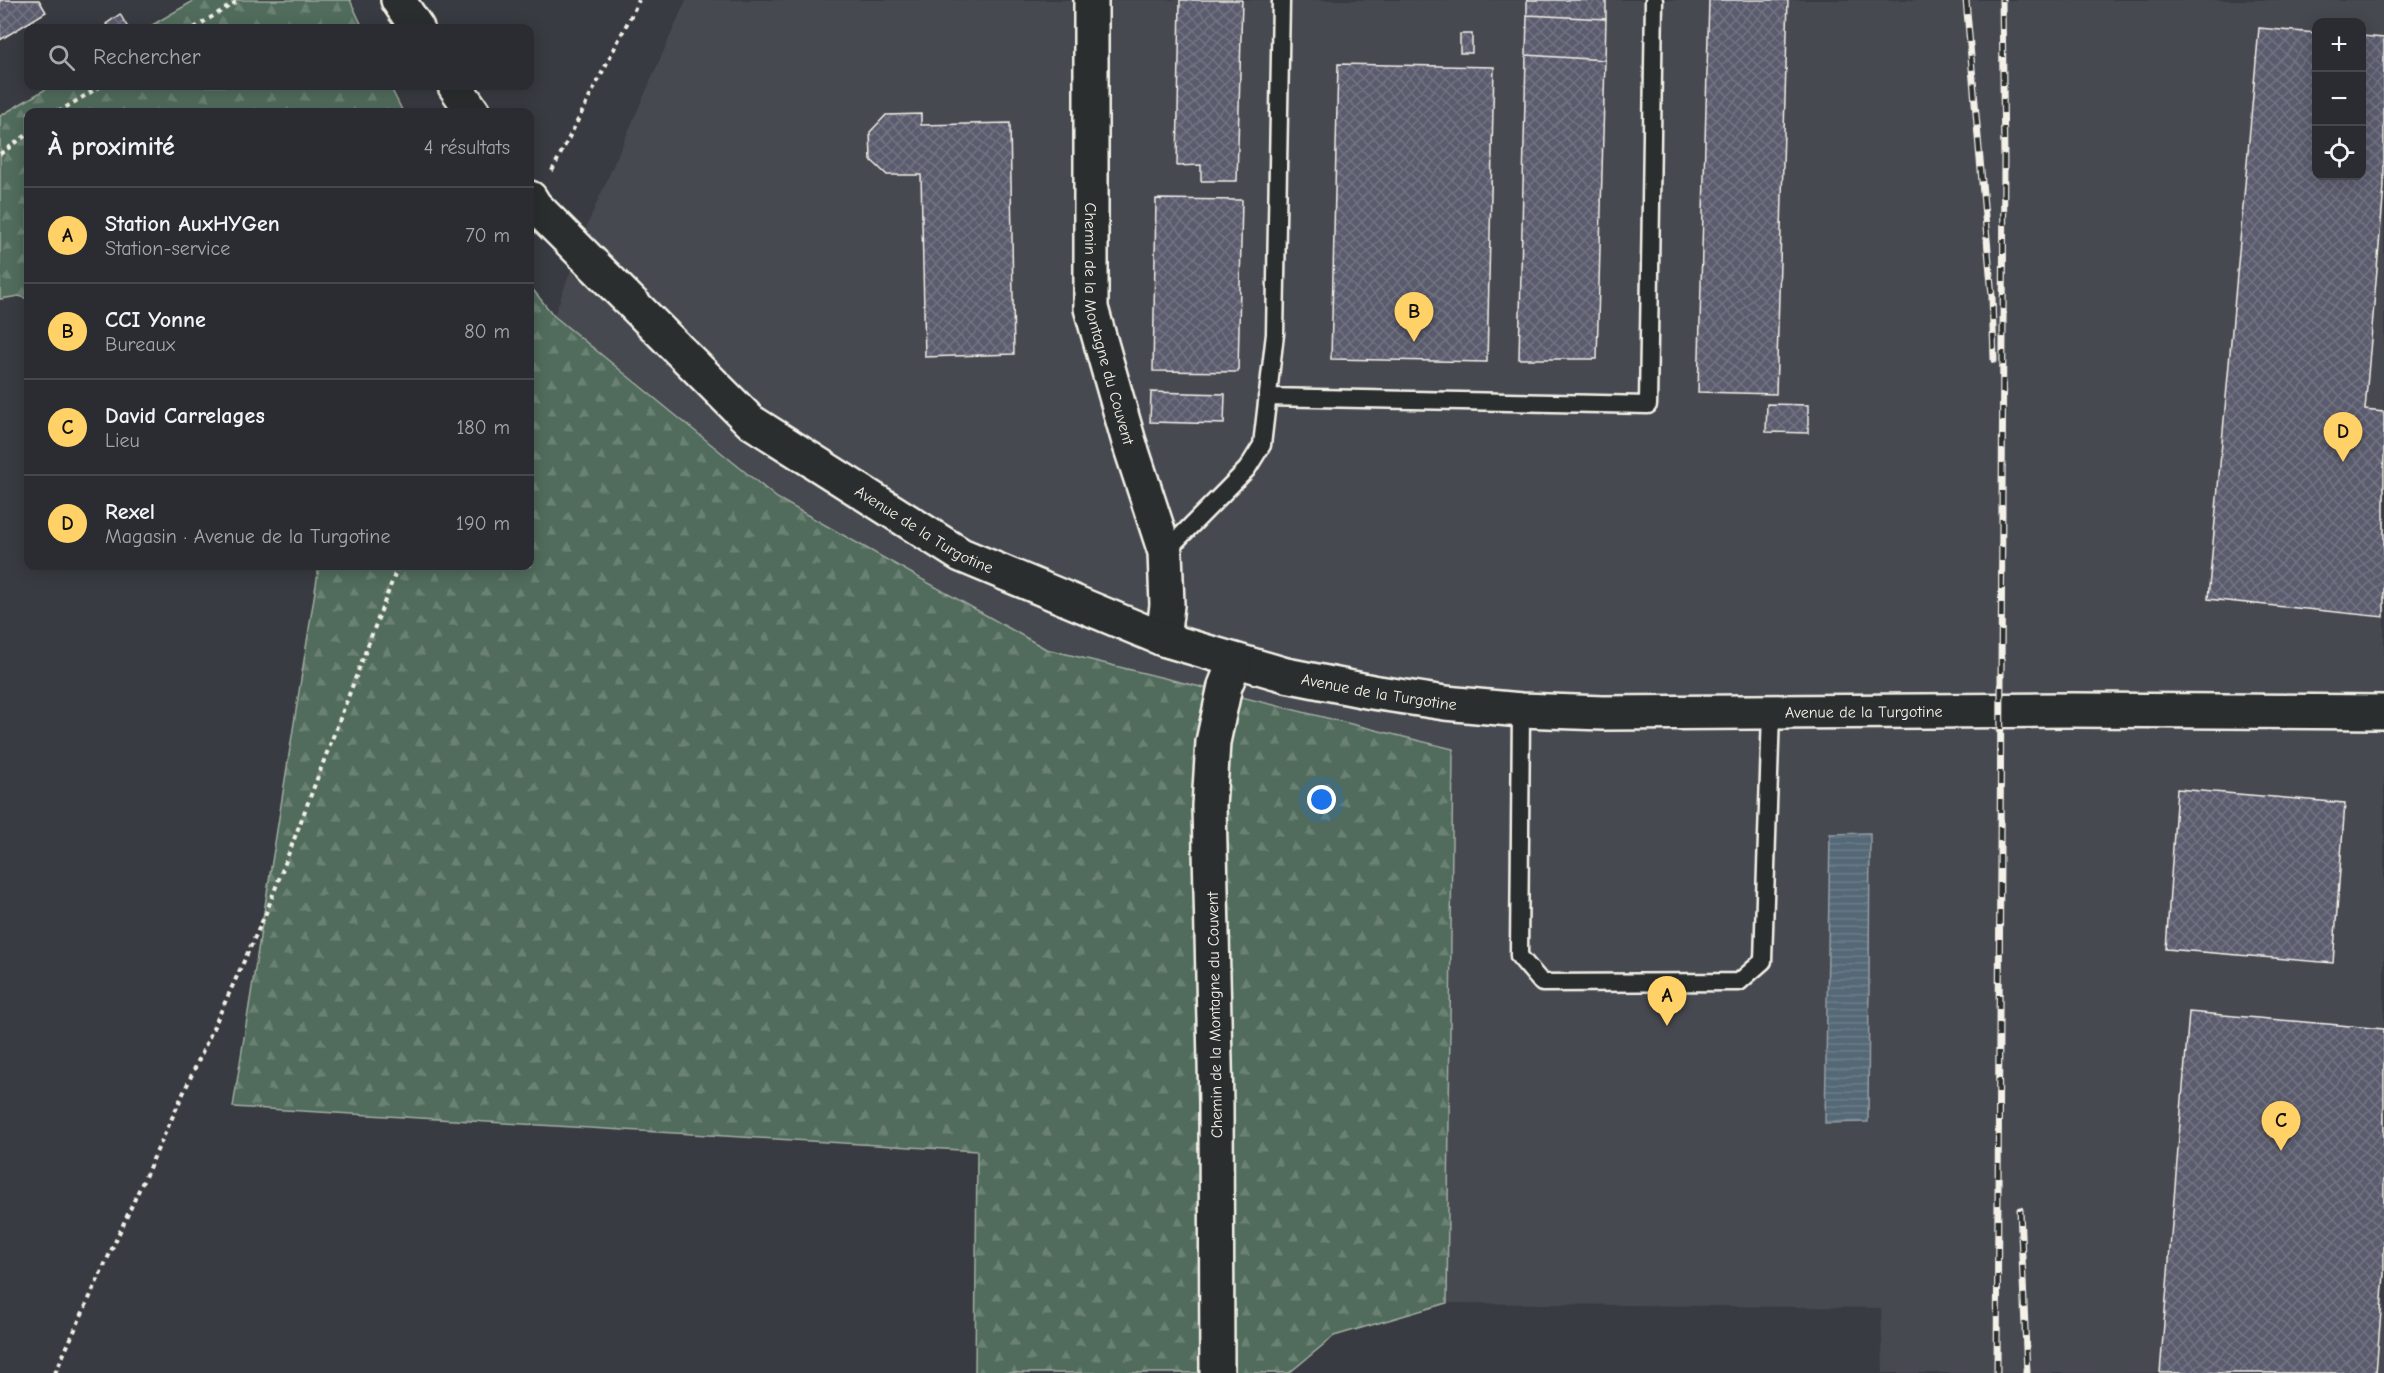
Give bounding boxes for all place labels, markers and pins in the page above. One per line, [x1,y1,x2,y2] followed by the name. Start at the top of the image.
[1394,292,1434,342] pin: B
[2324,412,2362,462] pin: D
[1648,976,1686,1026] pin: A
[2262,1102,2300,1151] pin: C

